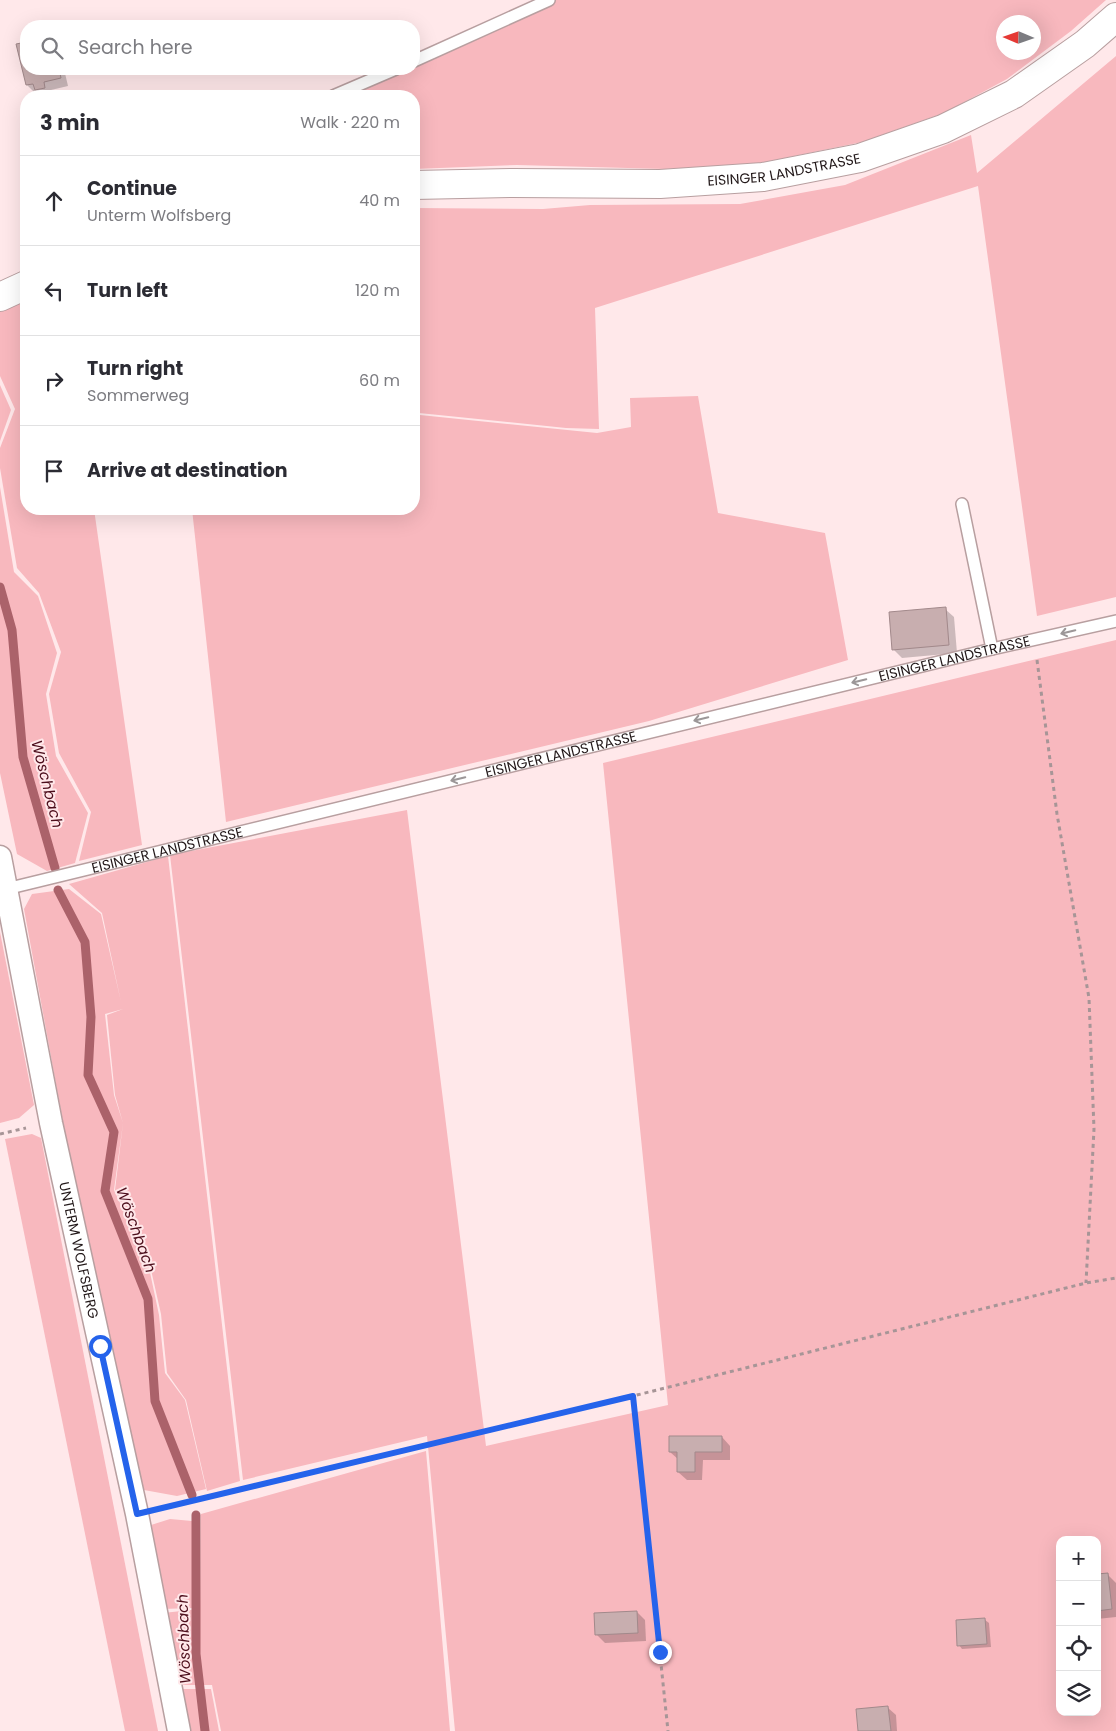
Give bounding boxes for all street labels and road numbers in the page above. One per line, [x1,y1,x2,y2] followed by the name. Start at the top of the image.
[707,148,862,191] street label: EISINGER LANDSTRASSE
[877,631,1032,686] street label: EISINGER LANDSTRASSE
[483,726,639,782] street label: EISINGER LANDSTRASSE
[90,822,245,878] street label: EISINGER LANDSTRASSE
[54,1180,104,1321] street label: UNTERM WOLFSBERG

